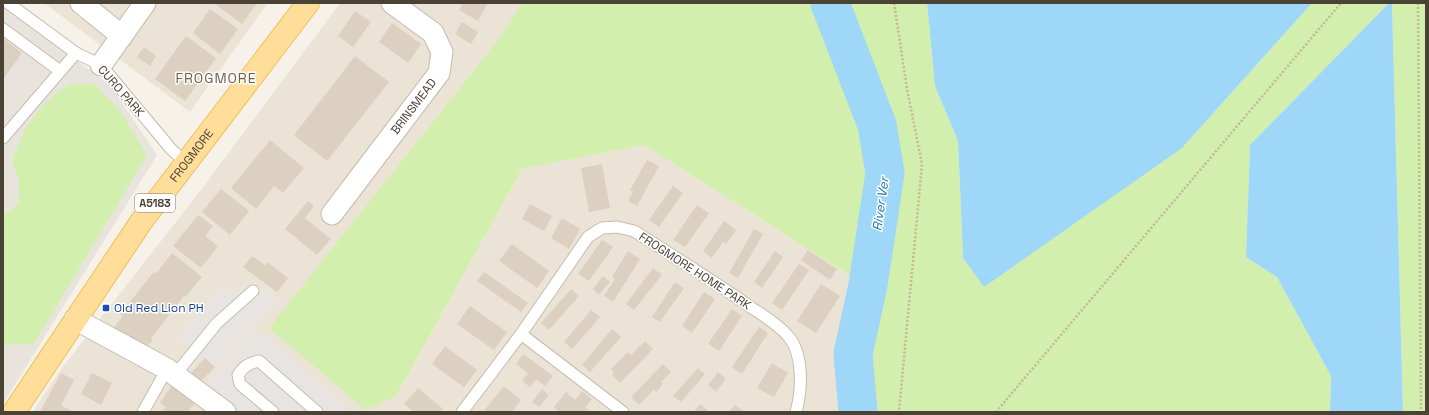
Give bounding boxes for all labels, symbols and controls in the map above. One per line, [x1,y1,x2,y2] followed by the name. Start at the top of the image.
[94,62,148,121] street label: CURO PARK
[175,69,257,87] district label: FROGMORE
[387,75,440,138] street label: BRINSMEAD
[166,126,217,185] street label: FROGMORE
[868,174,893,232] water label: River Ver
[135,194,175,212] road number: A5183
[636,229,755,314] street label: FROGMORE HOME PARK
[114,300,204,316] place label: Old Red Lion PH
[101,303,111,313] marker: Old Red Lion PH

